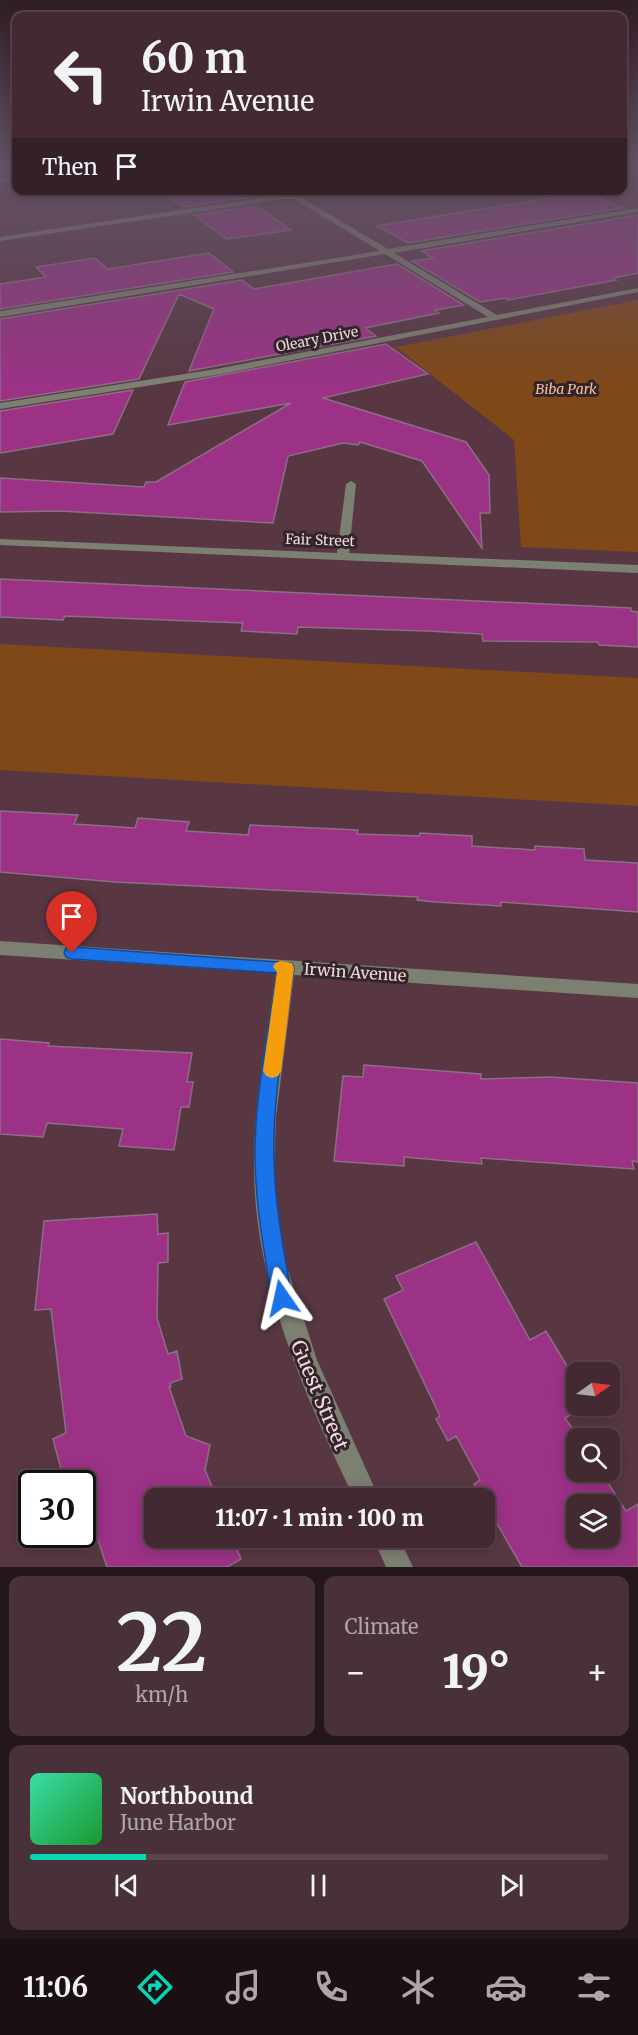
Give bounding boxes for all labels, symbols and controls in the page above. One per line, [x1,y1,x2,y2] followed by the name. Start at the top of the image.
[141,32,247,84] text: 60 m
[42,36,120,114] icon: left
[141,84,314,118] text: Irwin Avenue
[110,150,143,183] icon: arrive
[42,153,98,181] text: Then
[274,322,360,356] street label: Oleary Drive
[535,380,597,398] park label: Biba Park
[285,530,356,550] street label: Fair Street
[46,891,97,953] pin
[55,900,88,933] icon: arrive
[303,958,407,986] street label: Irwin Avenue
[250,1266,314,1330] position arrow
[286,1336,354,1454] street label: Guest Street
[566,1362,620,1416] north arrow
[566,1362,620,1548] map controls
[566,1428,620,1482] button: search
[18,1470,96,1548] speed limit sign: 30
[566,1494,620,1548] button: layers
[215,1504,424,1532] text: 11:07 · 1 min · 100 m
[116,1594,207,1692] text: 22
[345,1614,419,1639] text: Climate
[442,1644,510,1700] text: 19°
[345,1652,367,1693] text: −
[586,1652,608,1693] text: +
[135,1682,188,1707] text: km/h
[120,1782,253,1810] text: Northbound
[120,1810,236,1835] text: June Harbor
[110,1869,143,1902] icon: previous
[302,1869,335,1902] icon: pause
[495,1869,528,1902] icon: next
[134,1966,176,2008] icon: directions
[222,1966,264,2008] icon: music
[310,1966,352,2008] icon: phone
[397,1966,439,2008] icon: climate
[485,1966,527,2008] icon: car
[573,1966,615,2008] icon: filters
[23,1970,88,2004] text: 11:06

